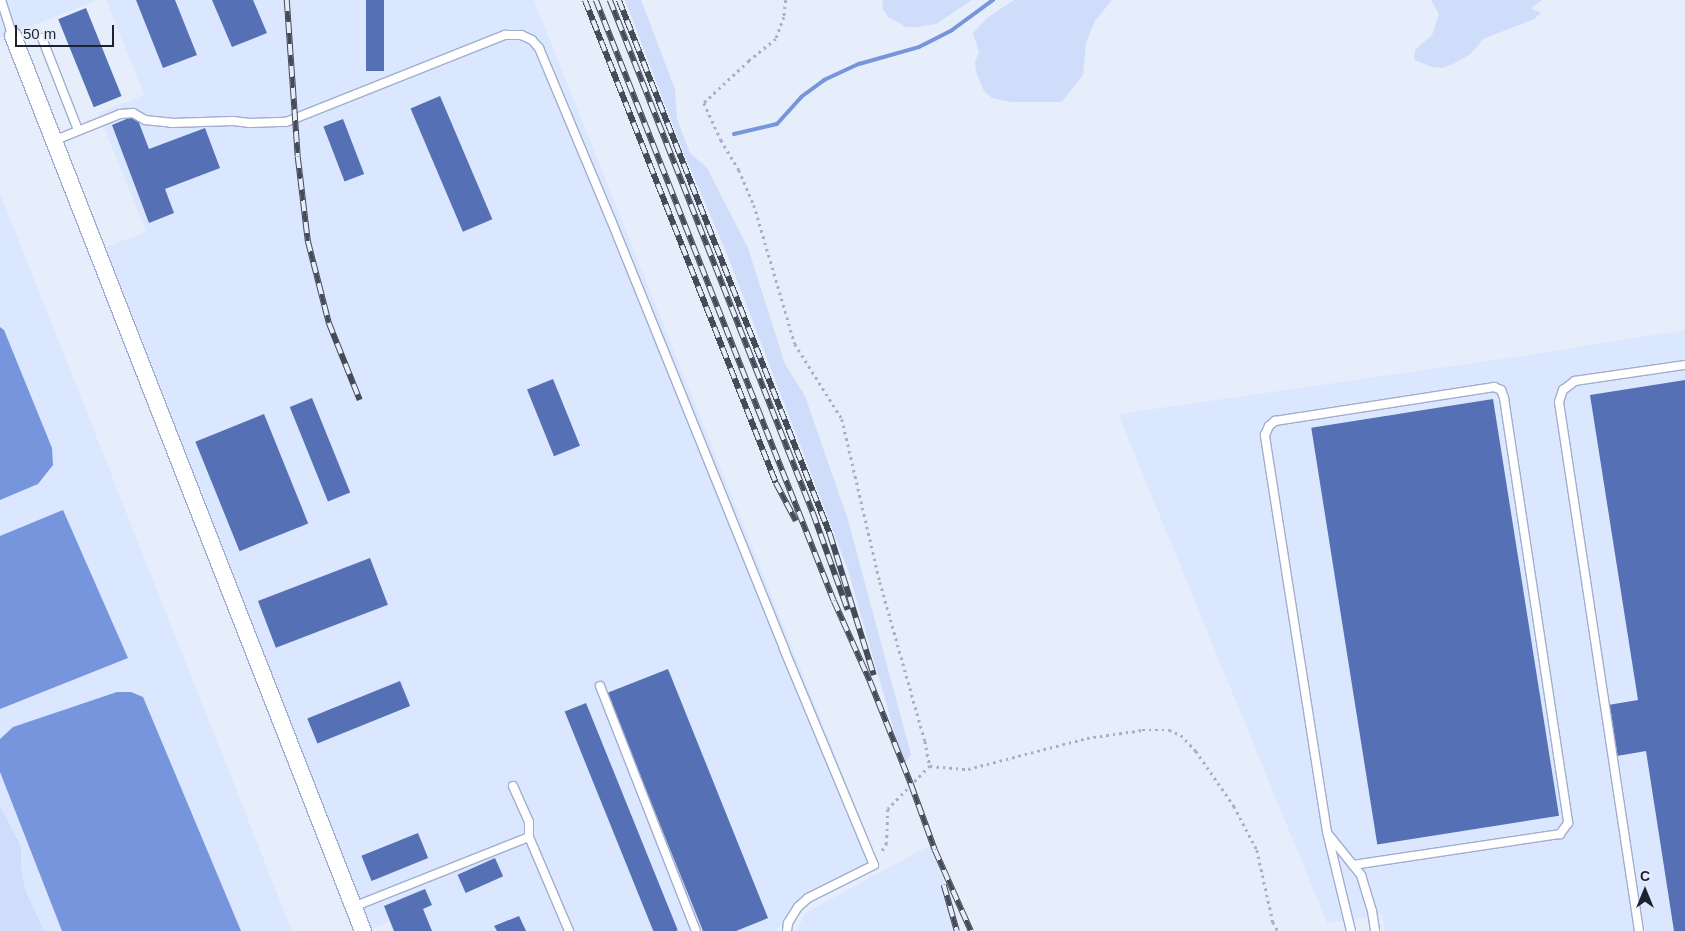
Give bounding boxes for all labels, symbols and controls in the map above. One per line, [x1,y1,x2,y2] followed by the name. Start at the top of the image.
[18,15,116,47] scale bar
[23,25,56,42] text: 50 m
[1620,866,1670,916] north arrow
[1640,868,1650,884] text: С

